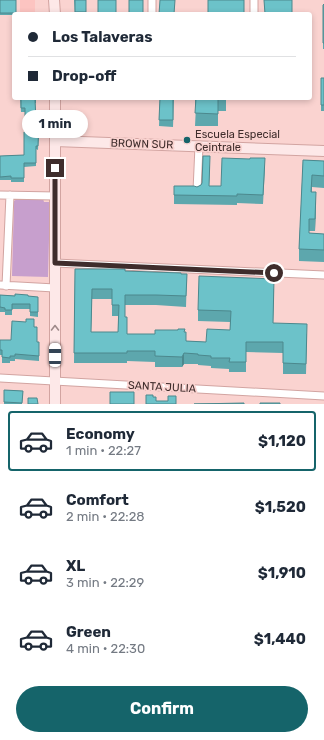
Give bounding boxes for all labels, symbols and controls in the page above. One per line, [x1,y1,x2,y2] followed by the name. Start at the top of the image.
[52,28,152,46] text: Los Talaveras
[52,67,116,85] text: Drop-off
[22,110,88,138] callout: 1 min
[38,116,72,131] text: 1 min
[195,128,280,154] place label: Escuela Especial Ceintrale
[182,135,192,145] marker: Escuela Especial Ceintrale
[110,136,174,152] street label: BROWN SUR
[46,159,64,177] route end
[265,264,283,282] route start
[51,325,59,331] one-way arrow
[49,343,61,367] car
[128,379,197,395] street label: SANTA JULIA
[18,423,54,459] icon: car
[66,425,135,443] text: Economy
[258,432,306,450] text: $1,120
[66,443,141,458] text: 1 min · 22:27
[18,489,54,525] icon: car
[66,491,129,509] text: Comfort
[255,498,306,516] text: $1,520
[66,509,145,524] text: 2 min · 22:28
[18,555,54,591] icon: car
[66,557,85,575] text: XL
[258,564,306,582] text: $1,910
[66,575,144,590] text: 3 min · 22:29
[18,621,54,657] icon: car
[66,623,111,641] text: Green
[254,630,306,648] text: $1,440
[66,641,145,656] text: 4 min · 22:30
[16,686,308,732] button: Confirm

